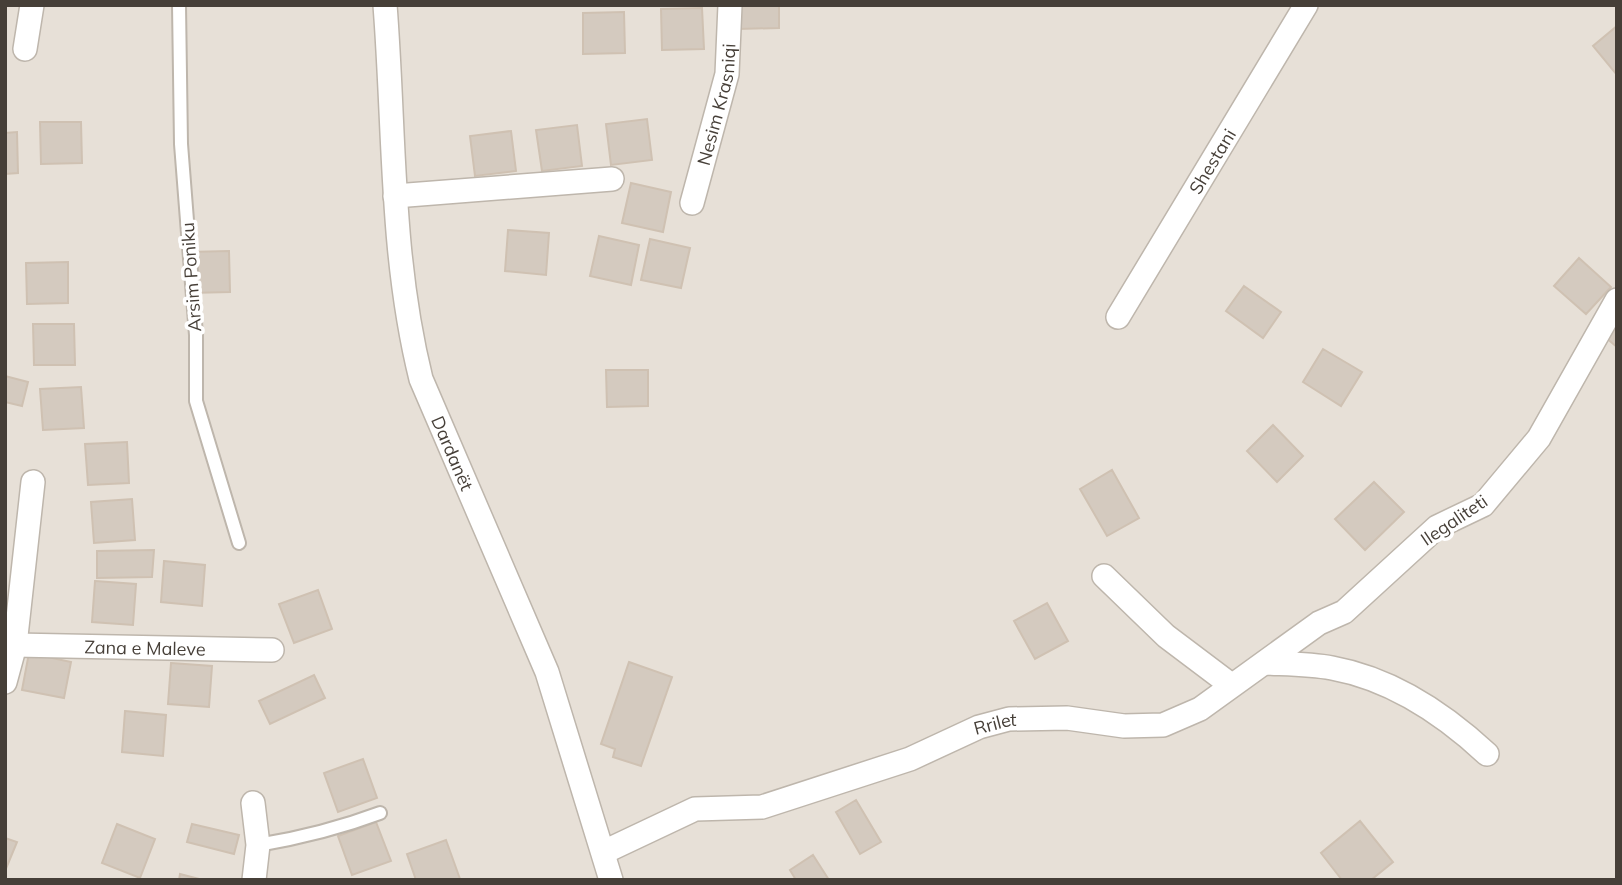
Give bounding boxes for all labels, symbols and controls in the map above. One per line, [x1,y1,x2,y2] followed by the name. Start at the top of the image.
[691,43,740,168] street label: Nesim Krasniqi
[1183,124,1240,198] street label: Shestani
[176,222,206,332] street label: Arsim Poniku
[427,412,479,494] street label: Dardanët
[1416,489,1492,551] street label: Ilegaliteti
[84,635,206,660] street label: Zana e Maleve
[971,707,1017,739] street label: Rrilet

